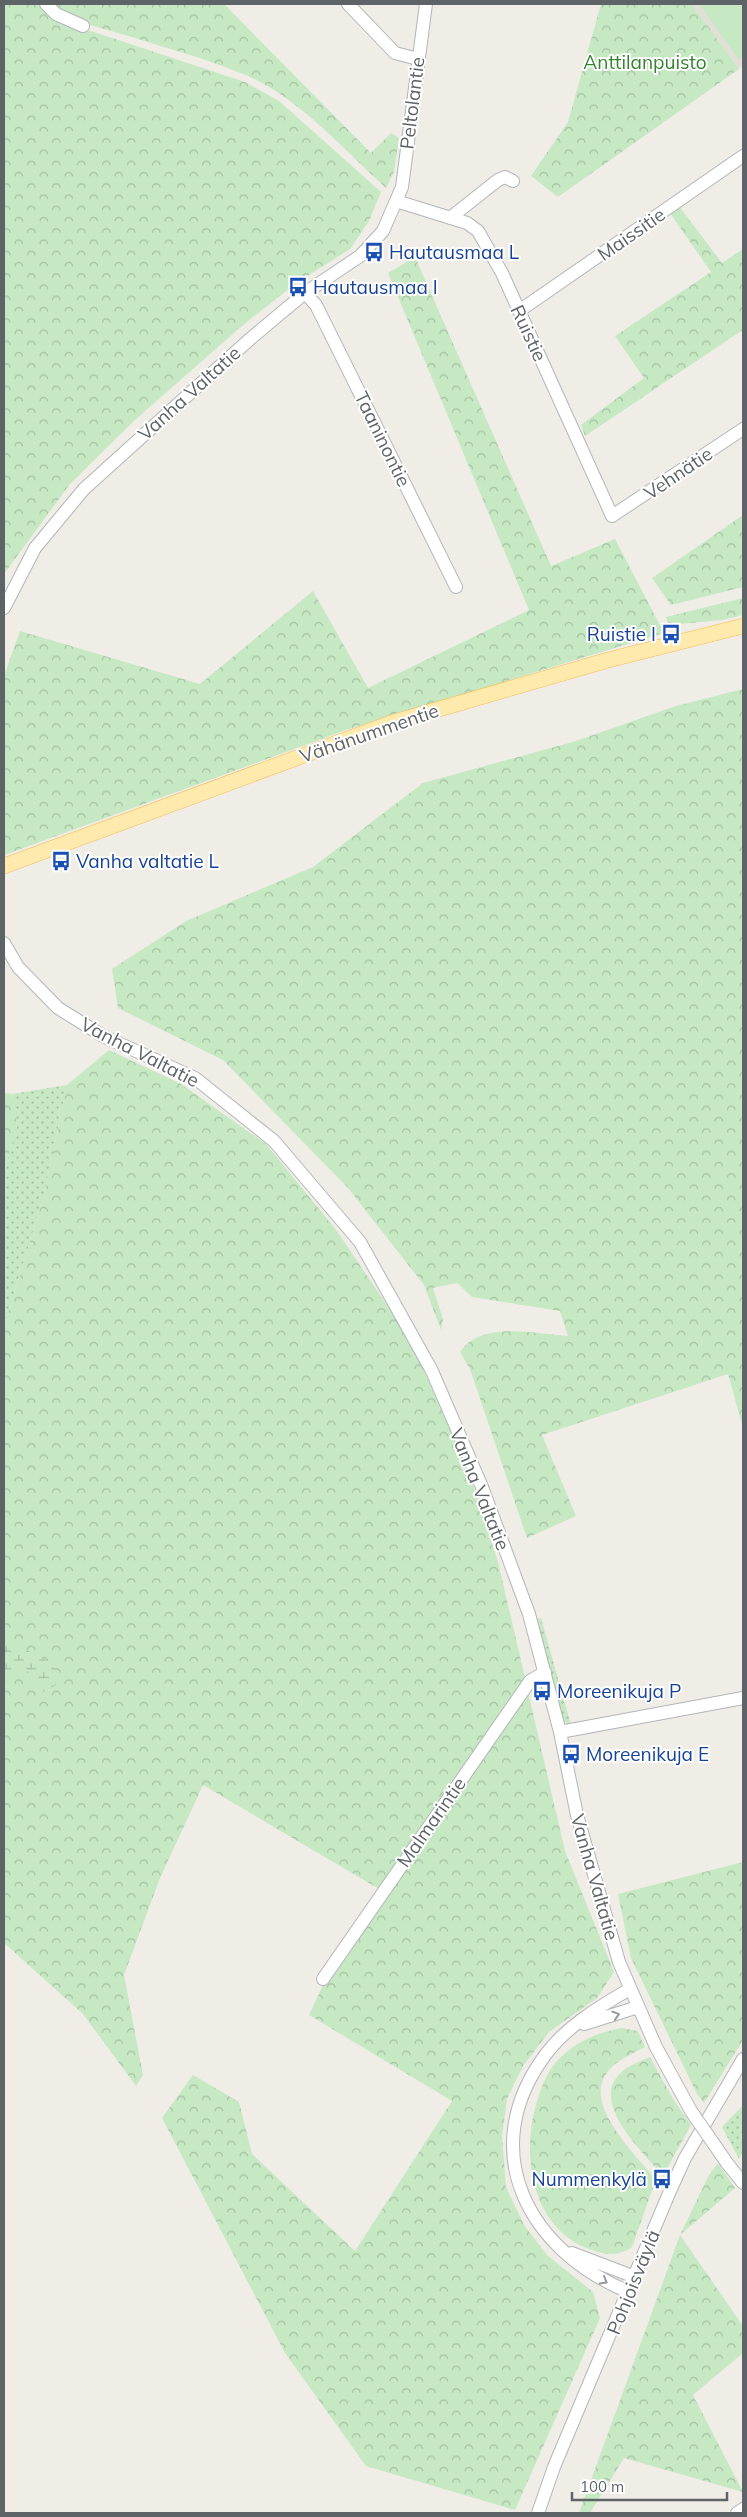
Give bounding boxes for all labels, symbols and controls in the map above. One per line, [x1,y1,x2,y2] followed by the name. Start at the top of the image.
[583,50,707,74] park label: Anttilanpuisto
[394,55,430,151] street label: Peltolantie
[593,202,669,266] street label: Maissitie
[389,240,520,264] place label: Hautausmaa L
[363,241,385,263] bus stop icon: Hautausmaa L
[313,275,438,299] place label: Hautausmaa I
[287,276,309,298] bus stop icon: Hautausmaa I
[506,301,552,365] street label: Ruistie
[133,341,245,445] street label: Vanha Valtatie
[350,387,416,491] street label: Taaninontie
[639,441,717,505] street label: Vehnätie
[587,622,656,646] place label: Ruistie I
[660,623,682,645] bus stop icon: Ruistie I
[296,698,442,768] street label: Vähänummentie
[76,849,220,873] place label: Vanha valtatie L
[50,850,72,872] bus stop icon: Vanha valtatie L
[77,1012,203,1092] street label: Vanha Valtatie
[445,1424,515,1554] street label: Vanha Valtatie
[557,1679,681,1703] place label: Moreenikuja P
[531,1680,553,1702] bus stop icon: Moreenikuja P
[586,1742,709,1766] place label: Moreenikuja E
[560,1743,582,1765] bus stop icon: Moreenikuja E
[391,1772,471,1872] street label: Malmarintie
[566,1811,624,1943] street label: Vanha Valtatie
[611,2010,619,2020] one-way arrow
[532,2167,647,2191] place label: Nummenkylä
[651,2168,673,2190] bus stop icon: Nummenkylä
[601,2226,665,2338] street label: Pohjoisväylä
[598,2274,607,2284] one-way arrow
[572,2470,727,2502] scale bar
[580,2477,624,2496] text: 100 m

